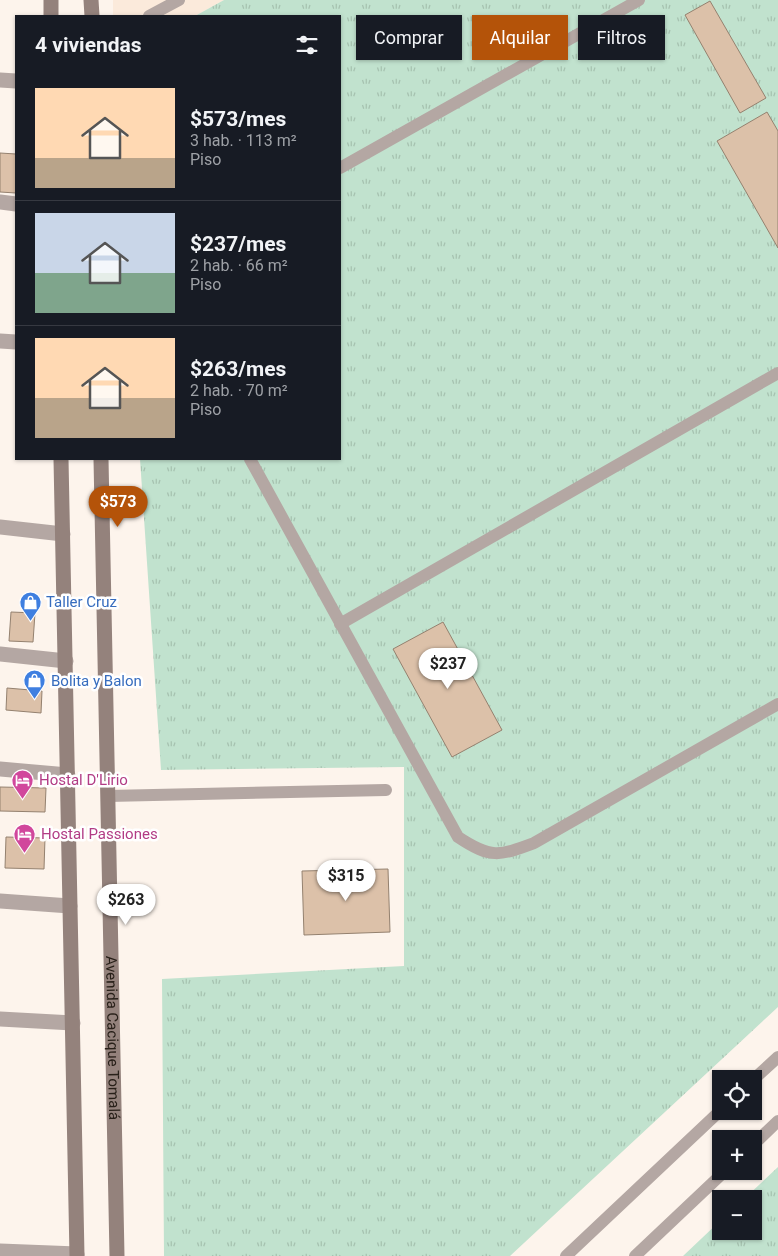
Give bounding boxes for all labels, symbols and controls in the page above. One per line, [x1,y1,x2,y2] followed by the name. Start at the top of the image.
[356,15,462,60] chip: Comprar
[472,15,568,60] chip: Alquilar
[578,15,665,60] chip: Filtros
[293,31,321,59] icon: filters
[35,33,142,57] text: 4 viviendas
[190,107,286,131] text: $573/mes
[75,108,135,168] icon: home
[190,131,297,150] text: 3 hab. · 113 m²
[190,150,221,169] text: Piso
[190,232,286,256] text: $237/mes
[75,233,135,293] icon: home
[190,256,288,275] text: 2 hab. · 66 m²
[190,275,221,294] text: Piso
[190,357,286,381] text: $263/mes
[75,358,135,418] icon: home
[190,381,288,400] text: 2 hab. · 70 m²
[190,400,221,419] text: Piso
[88,486,148,528] pin: $573
[100,492,136,511] text: $573
[18,590,42,621] shop icon: Taller Cruz
[46,593,117,611] place label: Taller Cruz
[418,648,478,690] pin: $237
[430,654,466,673] text: $237
[23,669,47,700] shop icon: Bolita y Balon
[51,672,142,690] place label: Bolita y Balon
[11,768,35,799] hotel icon: Hostal D'Lirio
[39,771,128,789] place label: Hostal D'Lirio
[13,822,37,853] hotel icon: Hostal Passiones
[41,825,158,843] place label: Hostal Passiones
[316,860,376,902] pin: $315
[328,866,364,885] text: $315
[96,884,156,926] pin: $263
[108,890,144,909] text: $263
[102,955,123,1120] street label: Avenida Cacique Tomalá
[712,1070,762,1240] map controls
[712,1070,762,1120] button: locate
[712,1130,762,1180] button: +
[712,1190,762,1240] button: −

